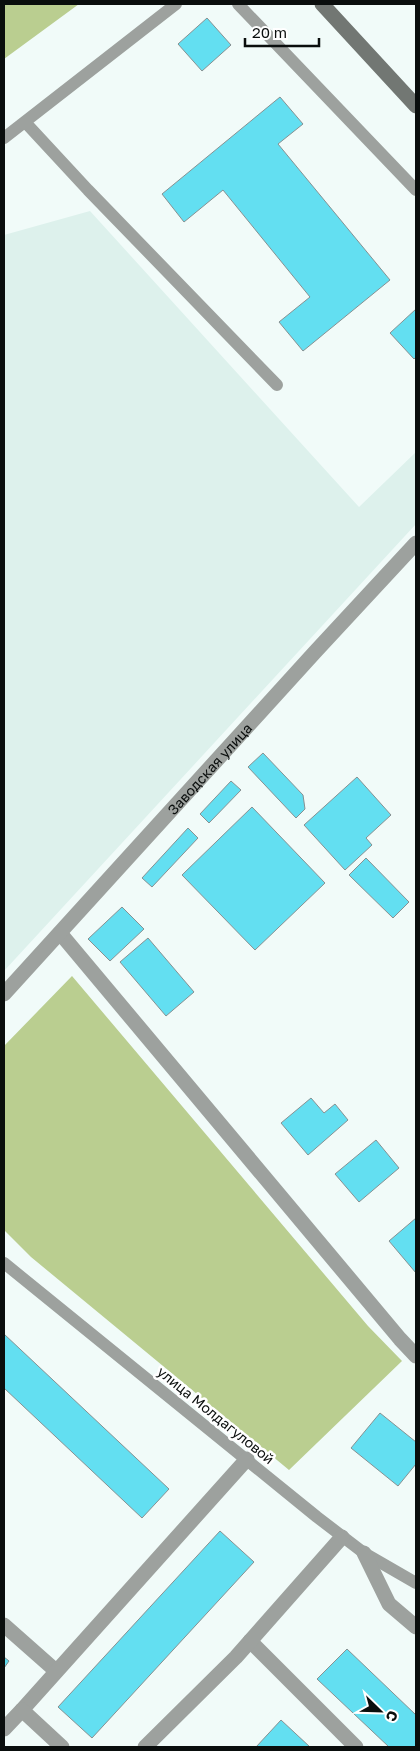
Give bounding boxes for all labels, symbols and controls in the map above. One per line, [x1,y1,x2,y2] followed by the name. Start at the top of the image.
[245,15,319,47] scale bar
[252,23,287,41] text: 20 m
[163,719,255,818] street label: Заводская улица
[154,1363,278,1467] street label: улица Молдагуловой
[355,1686,405,1736] north arrow
[383,1708,402,1724] text: С

